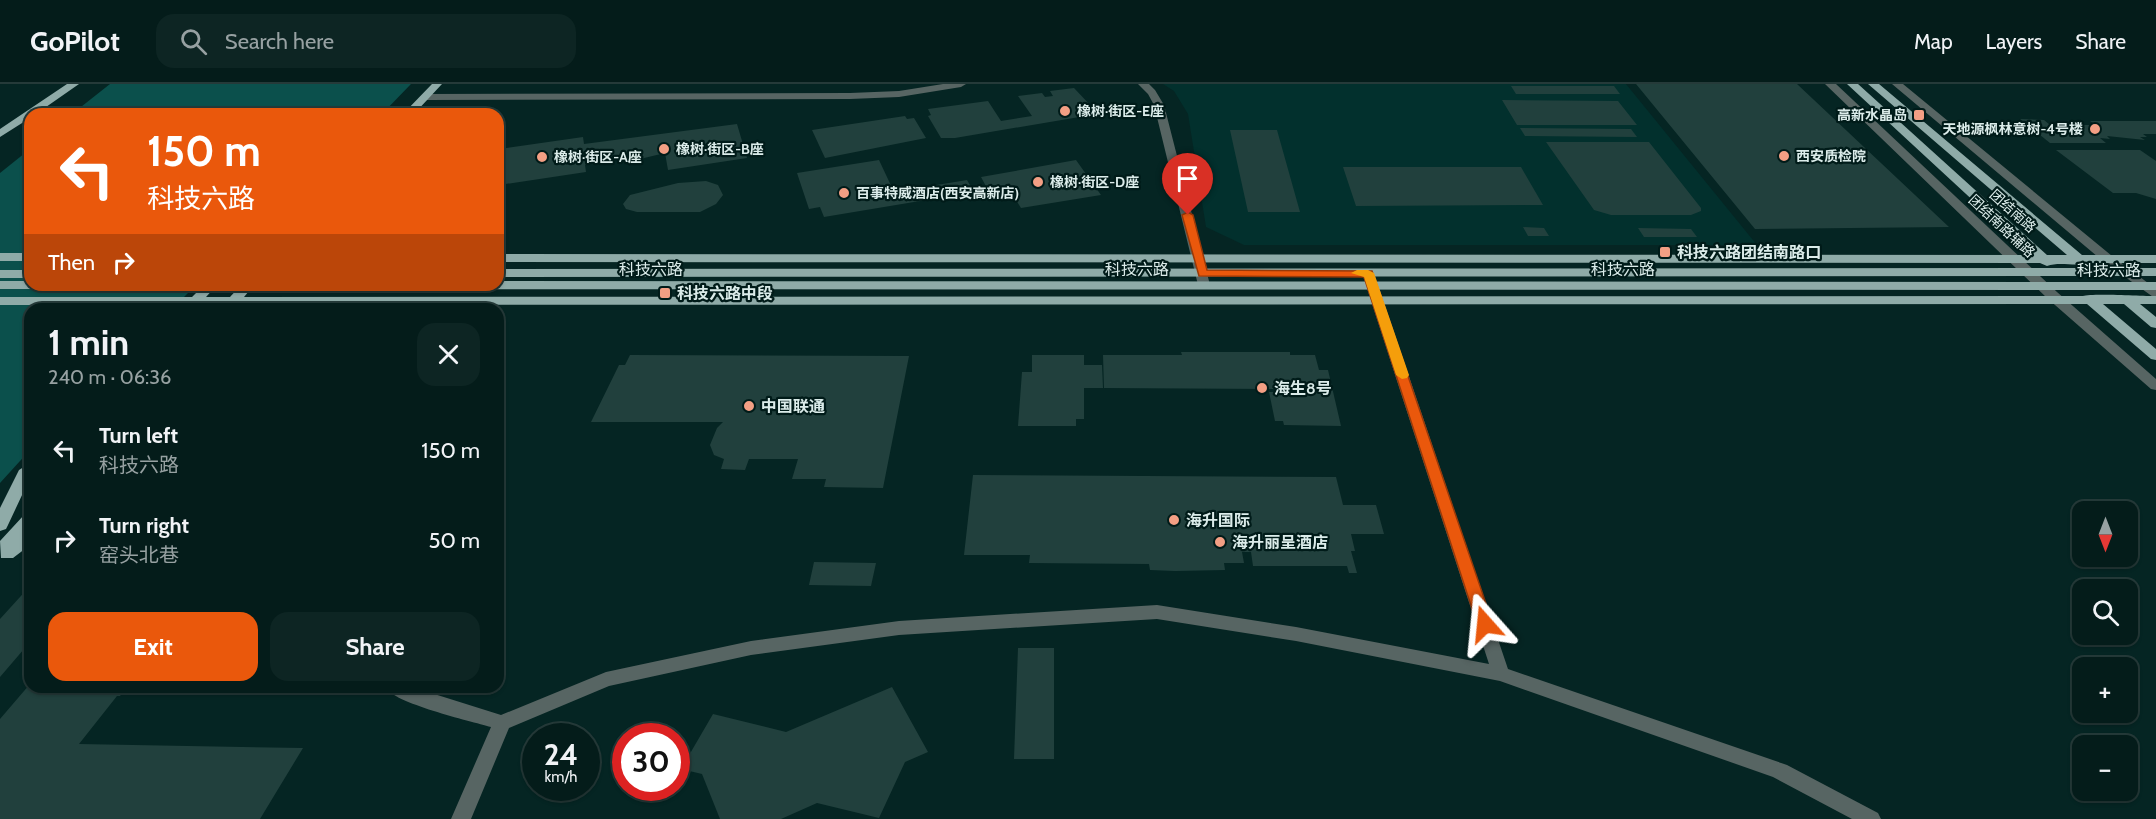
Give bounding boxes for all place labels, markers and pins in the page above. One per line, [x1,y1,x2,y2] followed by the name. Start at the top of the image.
[1077,102,1164,120] place label: 橡树·街区-E座
[1058,104,1072,118] marker: 橡树·街区-E座
[1837,106,1907,124] place label: 高新水晶岛
[1912,108,1926,122] marker: 高新水晶岛
[1942,120,2083,138] place label: 天地源枫林意树-4号楼
[2088,122,2102,136] marker: 天地源枫林意树-4号楼
[676,140,764,158] place label: 橡树·街区-B座
[657,142,671,156] marker: 橡树·街区-B座
[1796,147,1866,165] place label: 西安质检院
[554,148,642,166] place label: 橡树·街区-A座
[1777,149,1791,163] marker: 西安质检院
[535,150,549,164] marker: 橡树·街区-A座
[1162,153,1213,215] pin
[1050,173,1139,191] place label: 橡树·街区-D座
[1031,175,1045,189] marker: 橡树·街区-D座
[856,184,1019,202] place label: 百事特威酒店(西安高新店)
[837,186,851,200] marker: 百事特威酒店(西安高新店)
[1677,243,1821,262] place label: 科技六路团结南路口
[1658,245,1672,259] marker: 科技六路团结南路口
[677,284,773,303] place label: 科技六路中段
[658,286,672,300] marker: 科技六路中段
[1274,379,1332,398] place label: 海生8号
[1255,381,1269,395] marker: 海生8号
[761,397,825,416] place label: 中国联通
[742,399,756,413] marker: 中国联通
[1186,511,1250,530] place label: 海升国际
[1167,513,1181,527] marker: 海升国际
[1232,533,1328,552] place label: 海升丽呈酒店
[1213,535,1227,549] marker: 海升丽呈酒店

